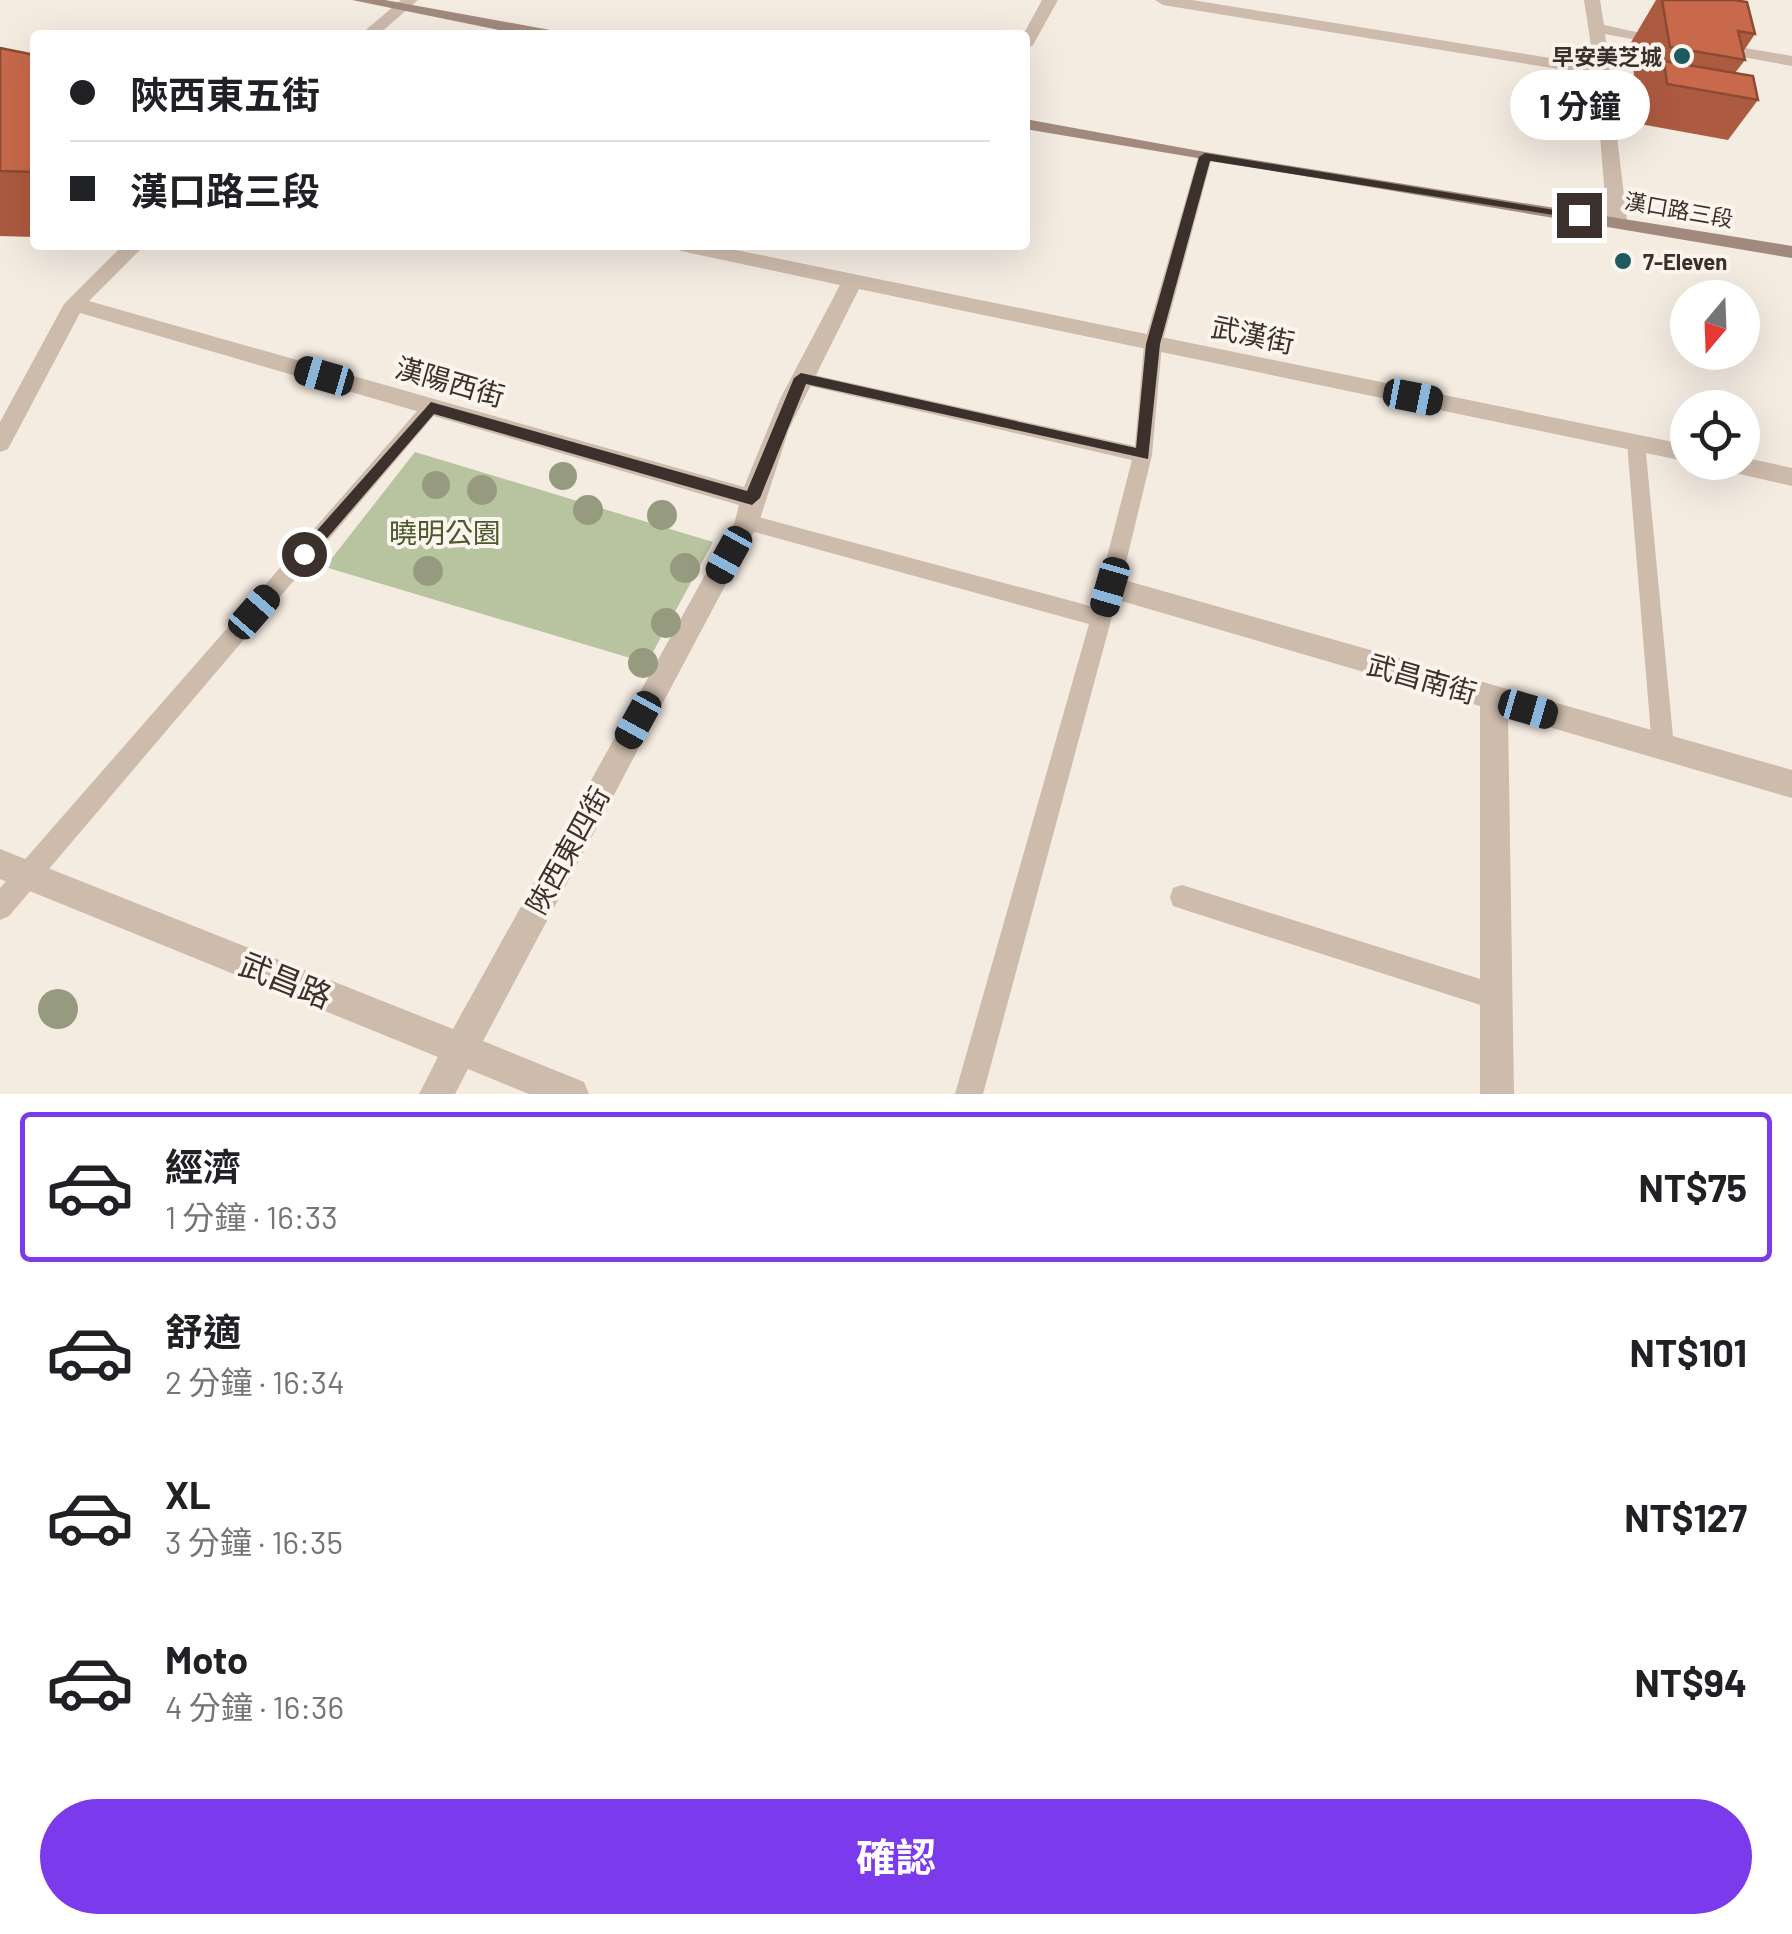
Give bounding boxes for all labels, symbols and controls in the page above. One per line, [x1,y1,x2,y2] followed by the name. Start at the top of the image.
[1552,43,1662,69] place label: 早安美芝城
[1671,45,1693,67] marker: 早安美芝城
[1509,70,1649,140] callout: 1 分鐘
[130,71,320,117] text: 陝西東五街
[1539,86,1621,124] text: 1 分鐘
[130,167,320,213] text: 漢口路三段
[1623,187,1735,231] street label: 漢口路三段
[1557,193,1602,238] route end
[1643,248,1727,274] place label: 7-Eleven
[1612,250,1634,272] marker: 7-Eleven
[1670,280,1760,370] north arrow
[1670,280,1760,480] map controls
[1208,309,1298,359] street label: 武漢街
[391,349,509,413] street label: 漢陽西街
[291,353,357,399] car
[1381,377,1445,417] car
[1670,390,1760,480] button: locate
[389,515,501,549] park label: 曉明公園
[701,521,757,589] car
[282,532,327,577] route start
[1087,554,1133,620] car
[223,580,285,644] car
[1363,646,1481,710] street label: 武昌南街
[610,686,666,754] car
[1495,686,1561,732] car
[518,781,616,919] street label: 陜西東四街
[234,943,338,1015] street label: 武昌路
[45,1142,135,1232] icon: car
[165,1143,241,1189] text: 經濟
[1638,1164,1747,1210] text: NT$75
[165,1197,338,1235] text: 1 分鐘 · 16:33
[45,1307,135,1397] icon: car
[165,1308,241,1354] text: 舒適
[1630,1329,1747,1375] text: NT$101
[165,1362,345,1400] text: 2 分鐘 · 16:34
[165,1471,211,1517] text: XL
[45,1472,135,1562] icon: car
[1624,1494,1747,1540] text: NT$127
[165,1522,343,1560] text: 3 分鐘 · 16:35
[165,1636,248,1682] text: Moto
[45,1637,135,1727] icon: car
[1635,1659,1747,1705] text: NT$94
[165,1687,344,1725] text: 4 分鐘 · 16:36
[40,1799,1752,1914] button: 確認

